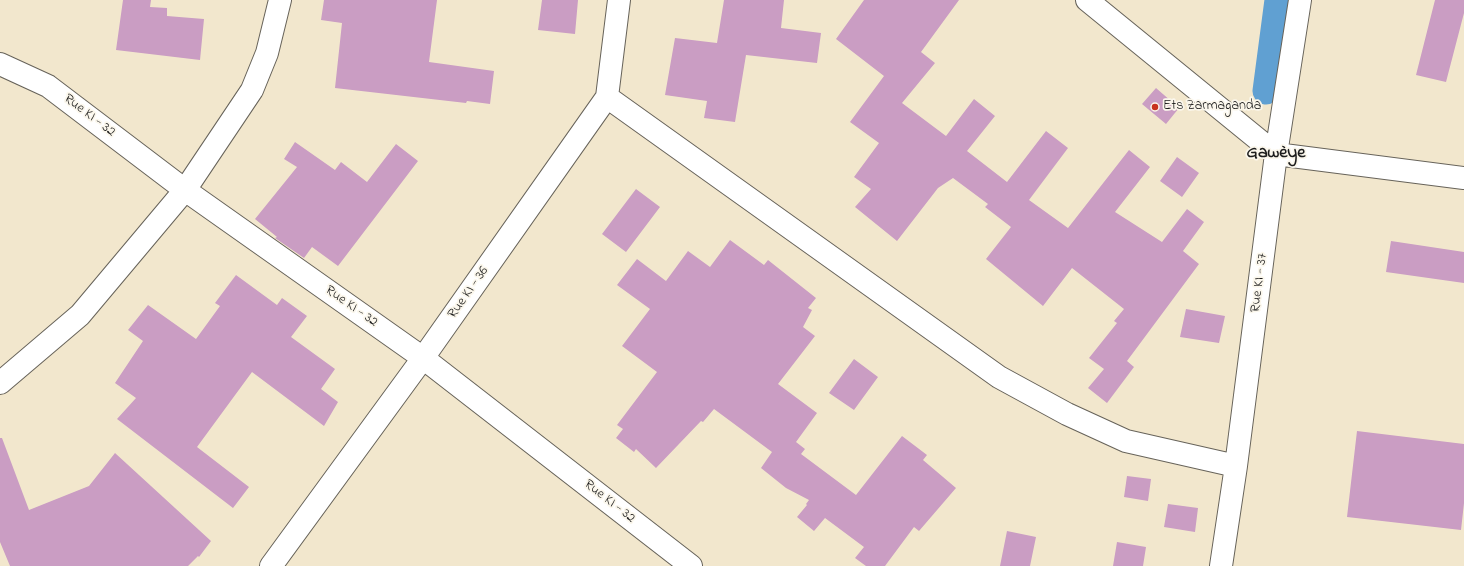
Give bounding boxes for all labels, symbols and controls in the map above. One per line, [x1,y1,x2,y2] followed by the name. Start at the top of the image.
[60,91,118,141] street label: Rue KI - 32
[1163,99,1261,115] place label: Ets Zarmaganda
[1150,102,1160,112] marker: Ets Zarmaganda
[1247,143,1305,165] district label: Gawèye
[1248,253,1272,313] street label: Rue KI - 37
[445,264,493,322] street label: Rue KI - 36
[321,283,381,331] street label: Rue KI - 32
[580,477,638,527] street label: Rue KI - 32

